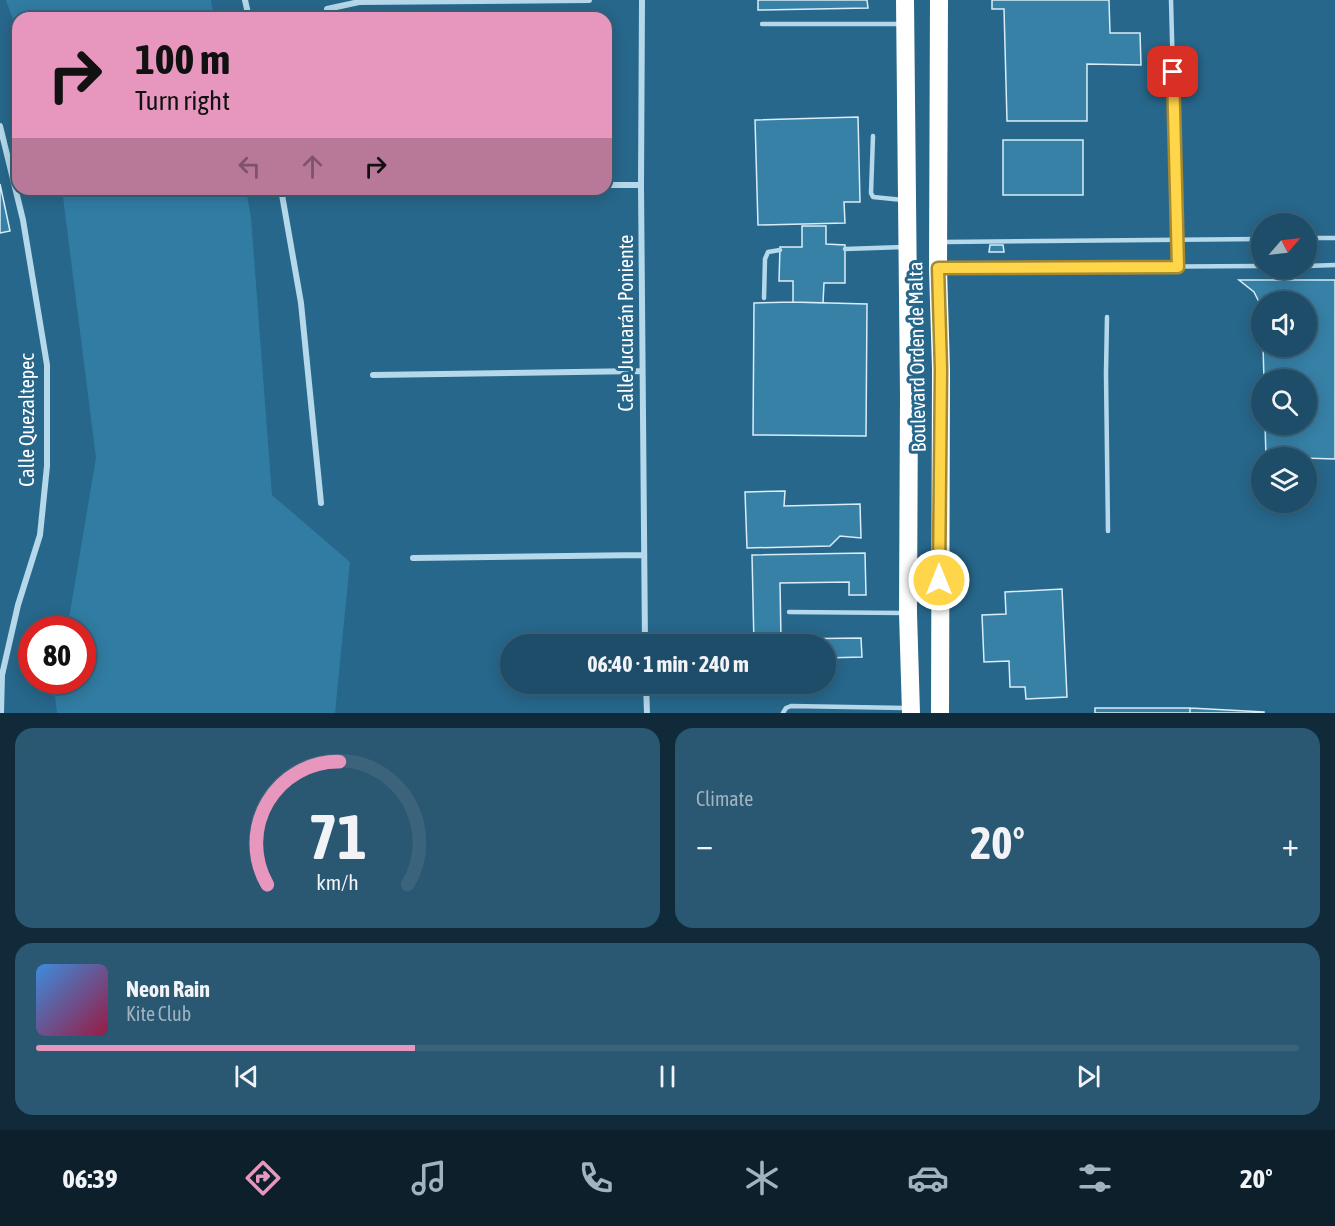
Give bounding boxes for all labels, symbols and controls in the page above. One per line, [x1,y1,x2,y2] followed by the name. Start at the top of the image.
[135,35,230,83] text: 100 m
[36,36,114,114] icon: right
[1147,46,1198,97] pin
[1156,55,1189,88] icon: arrive
[135,85,230,116] text: Turn right
[233,150,266,183] icon: left
[296,150,329,183] icon: ahead
[359,150,392,183] icon: right
[1251,213,1317,279] north arrow
[1251,213,1317,513] map controls
[614,235,637,411] street label: Calle Jucuarán Poniente
[903,261,930,453] street label: Boulevard Orden de Malta
[1251,291,1317,357] button: sound
[15,353,38,487] street label: Calle Quezaltepec
[1251,369,1317,435] button: search
[1251,447,1317,513] button: layers
[907,548,971,612] position arrow
[18,616,96,694] speed limit sign: 80
[587,651,749,677] text: 06:40 · 1 min · 240 m
[696,787,753,810] text: Climate
[308,801,367,872] text: 71
[970,817,1025,869] text: 20°
[696,825,713,863] text: −
[1282,825,1299,863] text: +
[316,870,359,895] text: km/h
[126,976,210,1002] text: Neon Rain
[126,1002,191,1025] text: Kite Club
[230,1060,263,1093] icon: previous
[651,1060,684,1093] icon: pause
[1072,1060,1105,1093] icon: next
[242,1157,284,1199] icon: directions
[408,1157,450,1199] icon: music
[575,1157,617,1199] icon: phone
[741,1157,783,1199] icon: climate
[907,1157,949,1199] icon: car
[1074,1157,1116,1199] icon: filters
[62,1163,118,1194] text: 06:39
[1240,1163,1273,1194] text: 20°

